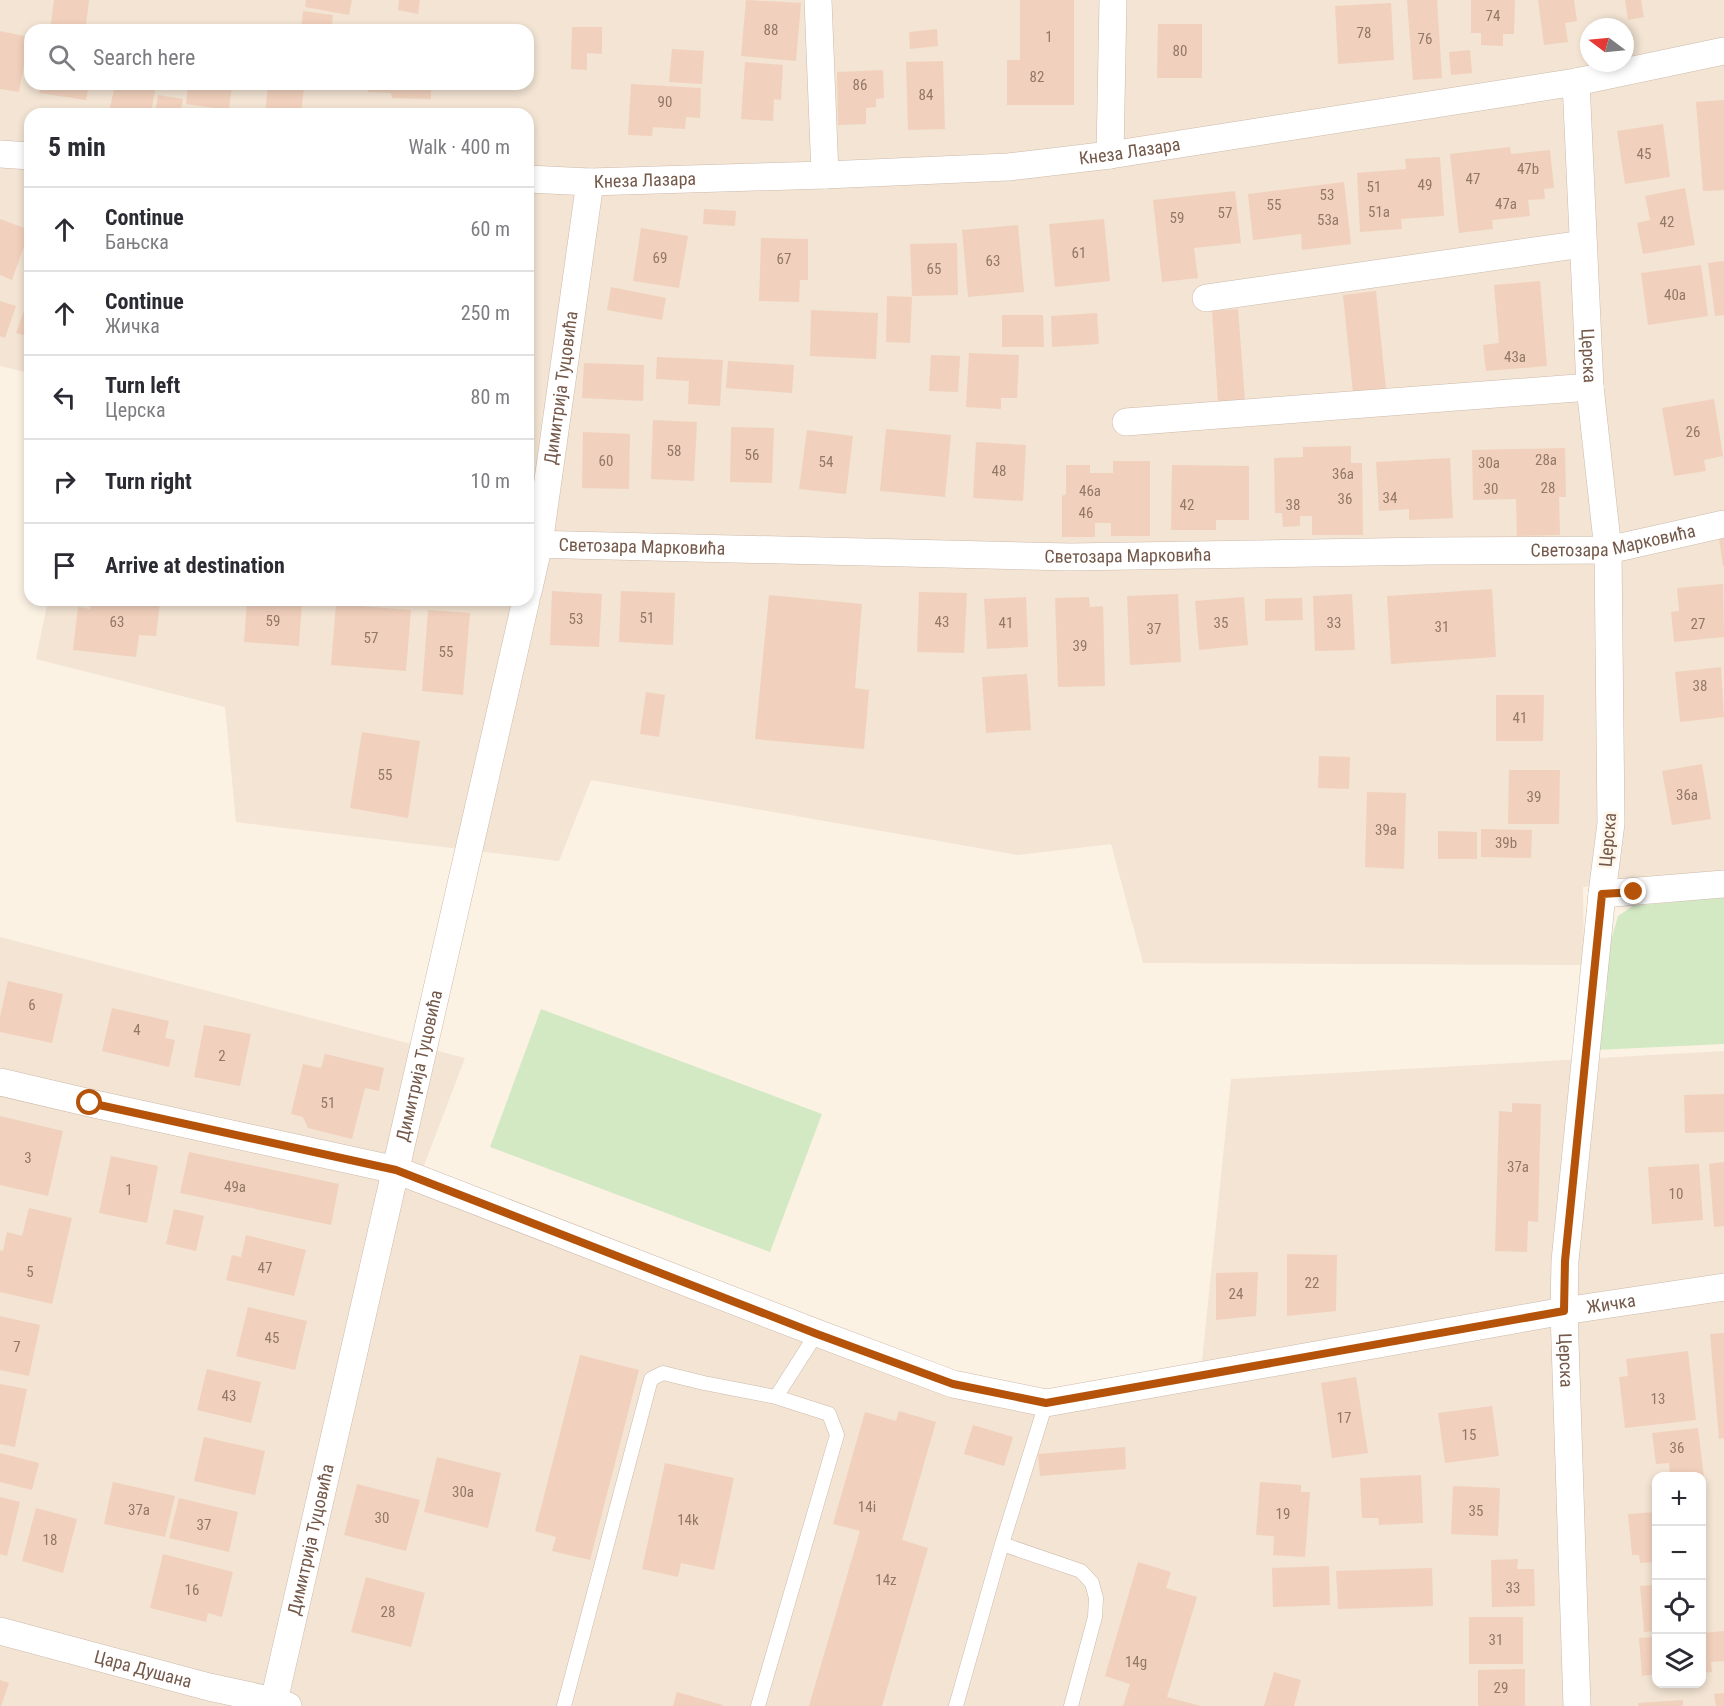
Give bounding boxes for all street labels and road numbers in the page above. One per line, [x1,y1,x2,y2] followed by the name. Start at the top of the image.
[1078,133,1182,169] street label: Кнеза Лазара
[593,168,696,192] street label: Кнеза Лазара
[539,310,582,466] street label: Димитрија Туцовића
[1577,328,1601,383] street label: Церска
[1530,520,1697,560] street label: Светозара Марковића
[558,534,726,559] street label: Светозара Марковића
[1044,544,1211,567] street label: Светозара Марковића
[1595,812,1620,868] street label: Церска
[391,988,446,1143] street label: Димитрија Туцовића
[1585,1289,1637,1317] street label: Жичка
[1555,1333,1578,1388] street label: Церска
[283,1462,338,1617] street label: Димитрија Туцовића
[92,1646,194,1692] street label: Цара Душана

